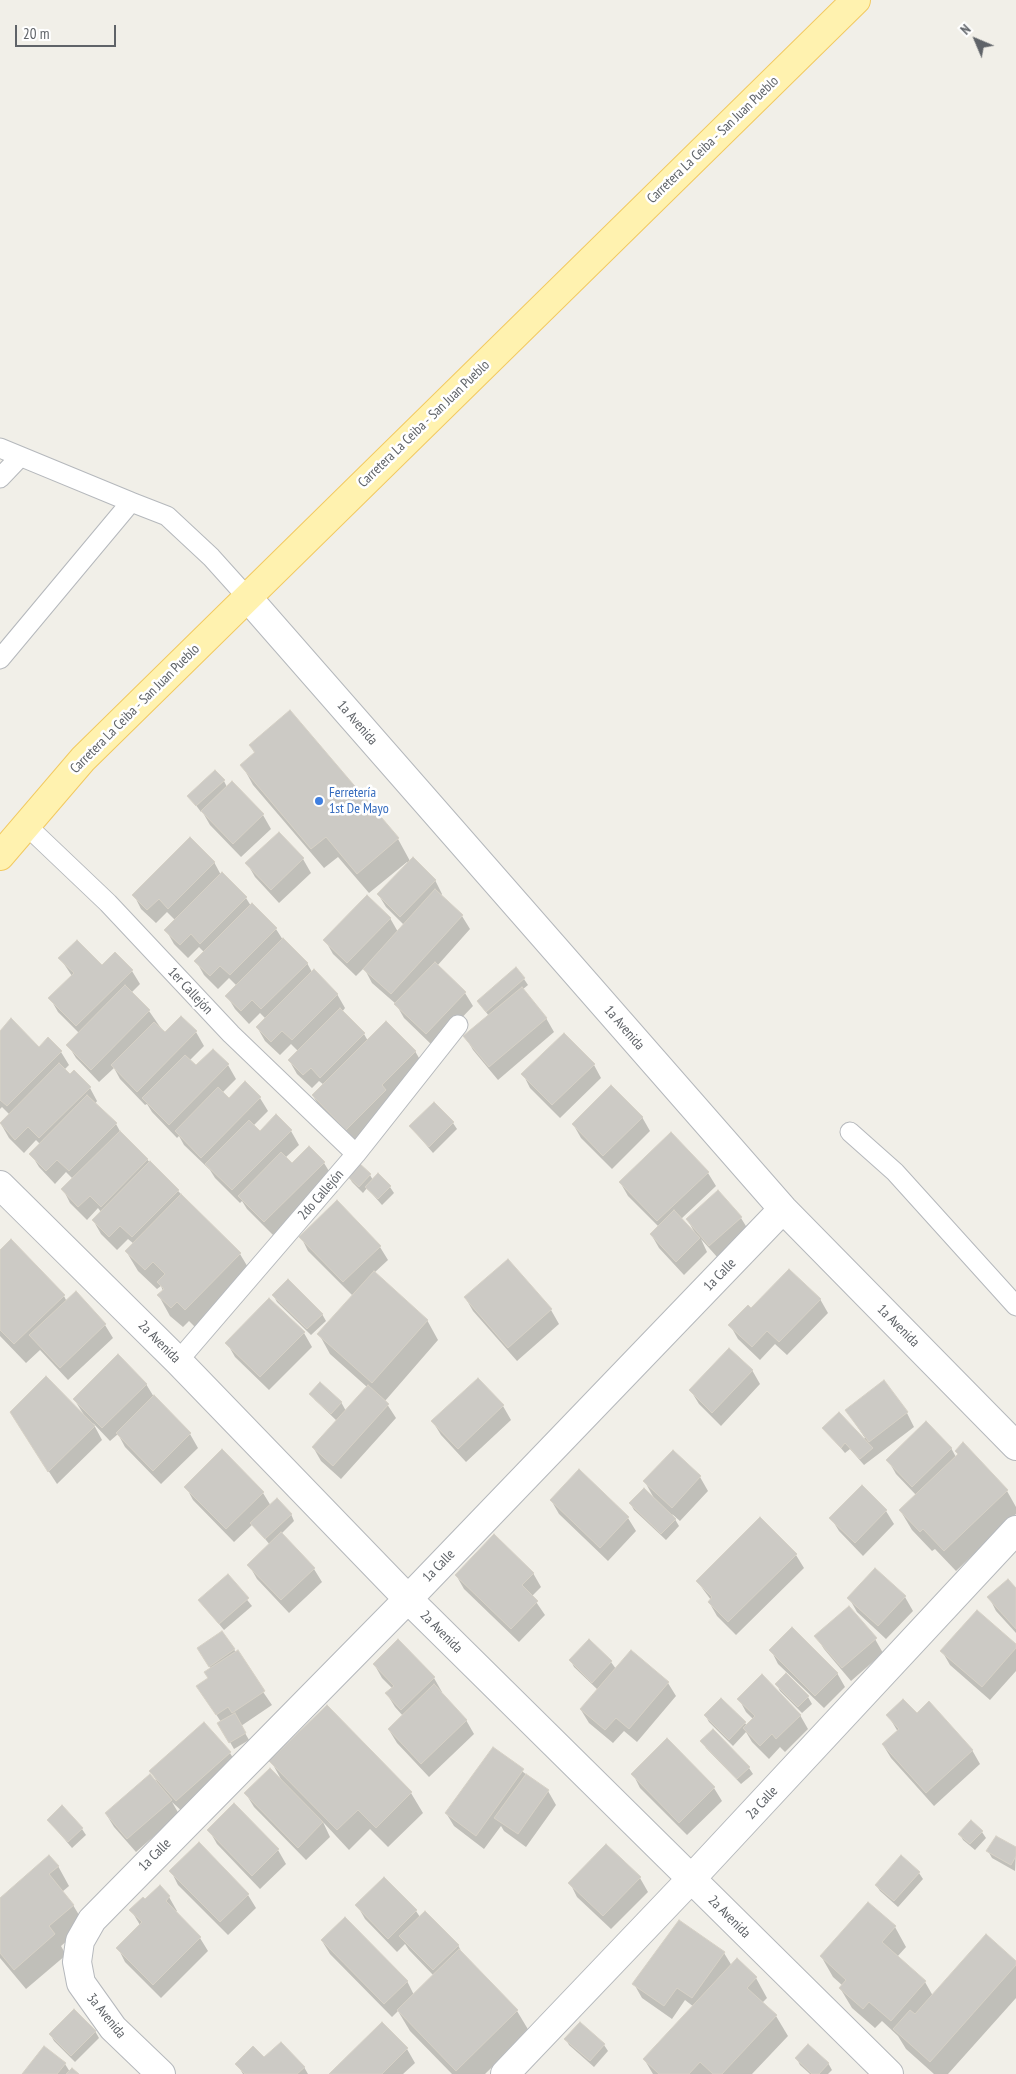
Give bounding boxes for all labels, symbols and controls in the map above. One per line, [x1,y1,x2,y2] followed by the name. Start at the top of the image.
[18,15,119,47] scale bar
[951,15,1001,65] north arrow
[956,20,974,38] text: N
[23,24,49,43] text: 20 m
[644,73,782,207] street label: Carretera La Ceiba - San Juan Pueblo
[355,357,493,491] street label: Carretera La Ceiba - San Juan Pueblo
[67,641,203,777] street label: Carretera La Ceiba - San Juan Pueblo
[333,697,381,749] street label: 1a Avenida
[329,785,389,818] place label: Ferretería 1st De Mayo
[313,795,325,807] marker: Ferretería 1st De Mayo
[164,964,216,1018] street label: 1er Callejón
[600,1002,648,1054] street label: 1a Avenida
[295,1167,347,1223] street label: 2do Callejón
[700,1255,740,1295] street label: 1a Calle
[873,1301,923,1351] street label: 1a Avenida
[134,1317,184,1367] street label: 2a Avenida
[419,1546,459,1586] street label: 1a Calle
[416,1607,466,1657] street label: 2a Avenida
[743,1783,781,1823] street label: 2a Calle
[135,1835,175,1875] street label: 1a Calle
[704,1892,754,1942] street label: 2a Avenida
[83,1990,129,2042] street label: 3a Avenida

